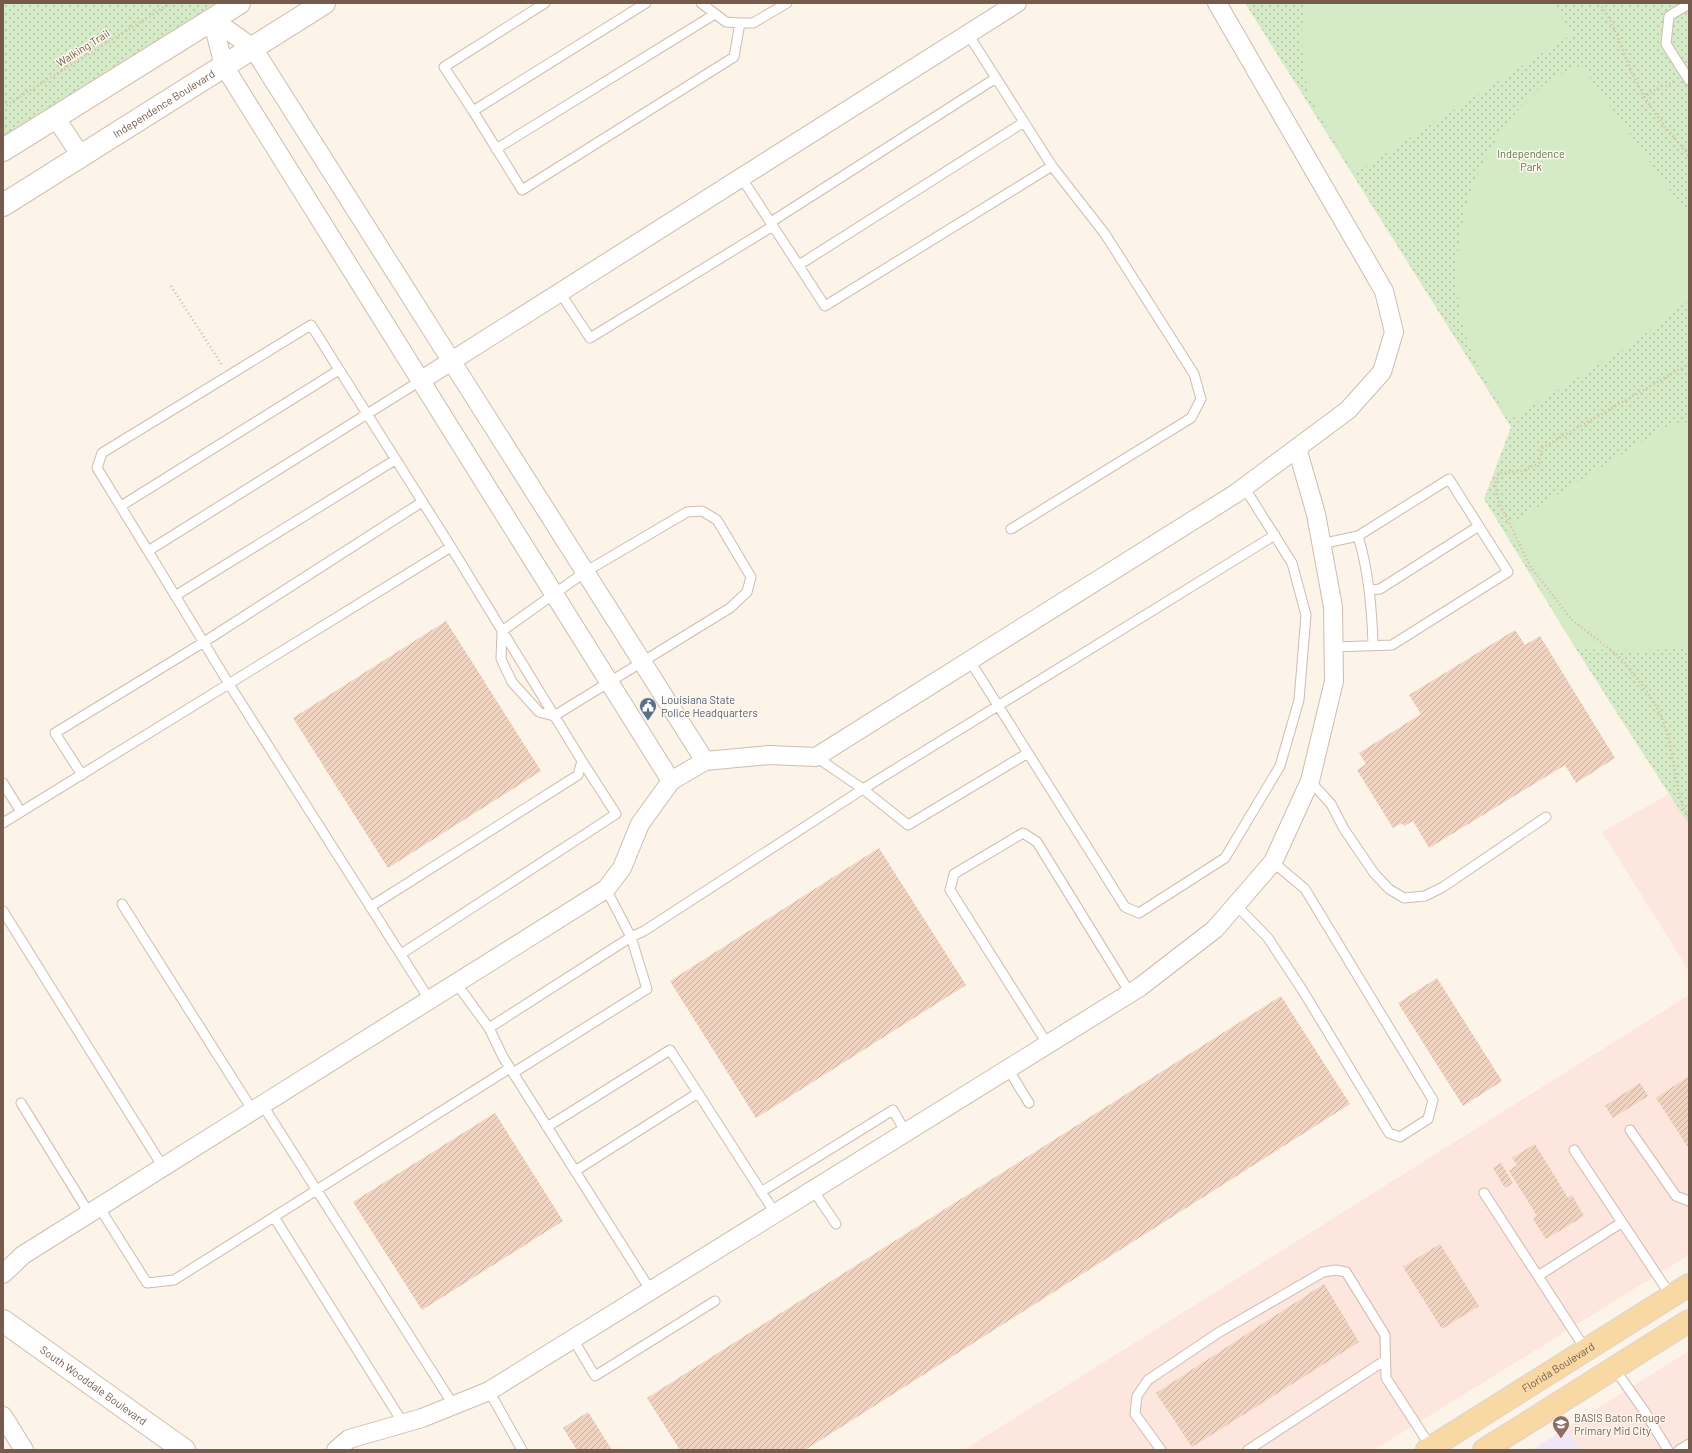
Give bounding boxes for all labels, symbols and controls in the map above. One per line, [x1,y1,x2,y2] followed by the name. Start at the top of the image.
[54,26,112,69] street label: Walking Trail
[110,67,217,140] street label: Independence Boulevard
[1497,147,1565,173] park label: Independence Park
[661,693,758,719] place label: Louisiana State Police Headquarters
[638,696,658,721] public building icon: Louisiana State Police Headquarters
[1519,1339,1597,1395] street label: Florida Boulevard
[38,1343,149,1427] street label: South Wooddale Boulevard
[1574,1411,1666,1437] place label: BASIS Baton Rouge Primary Mid City
[1551,1414,1571,1439] school or university icon: BASIS Baton Rouge Primary Mid City

